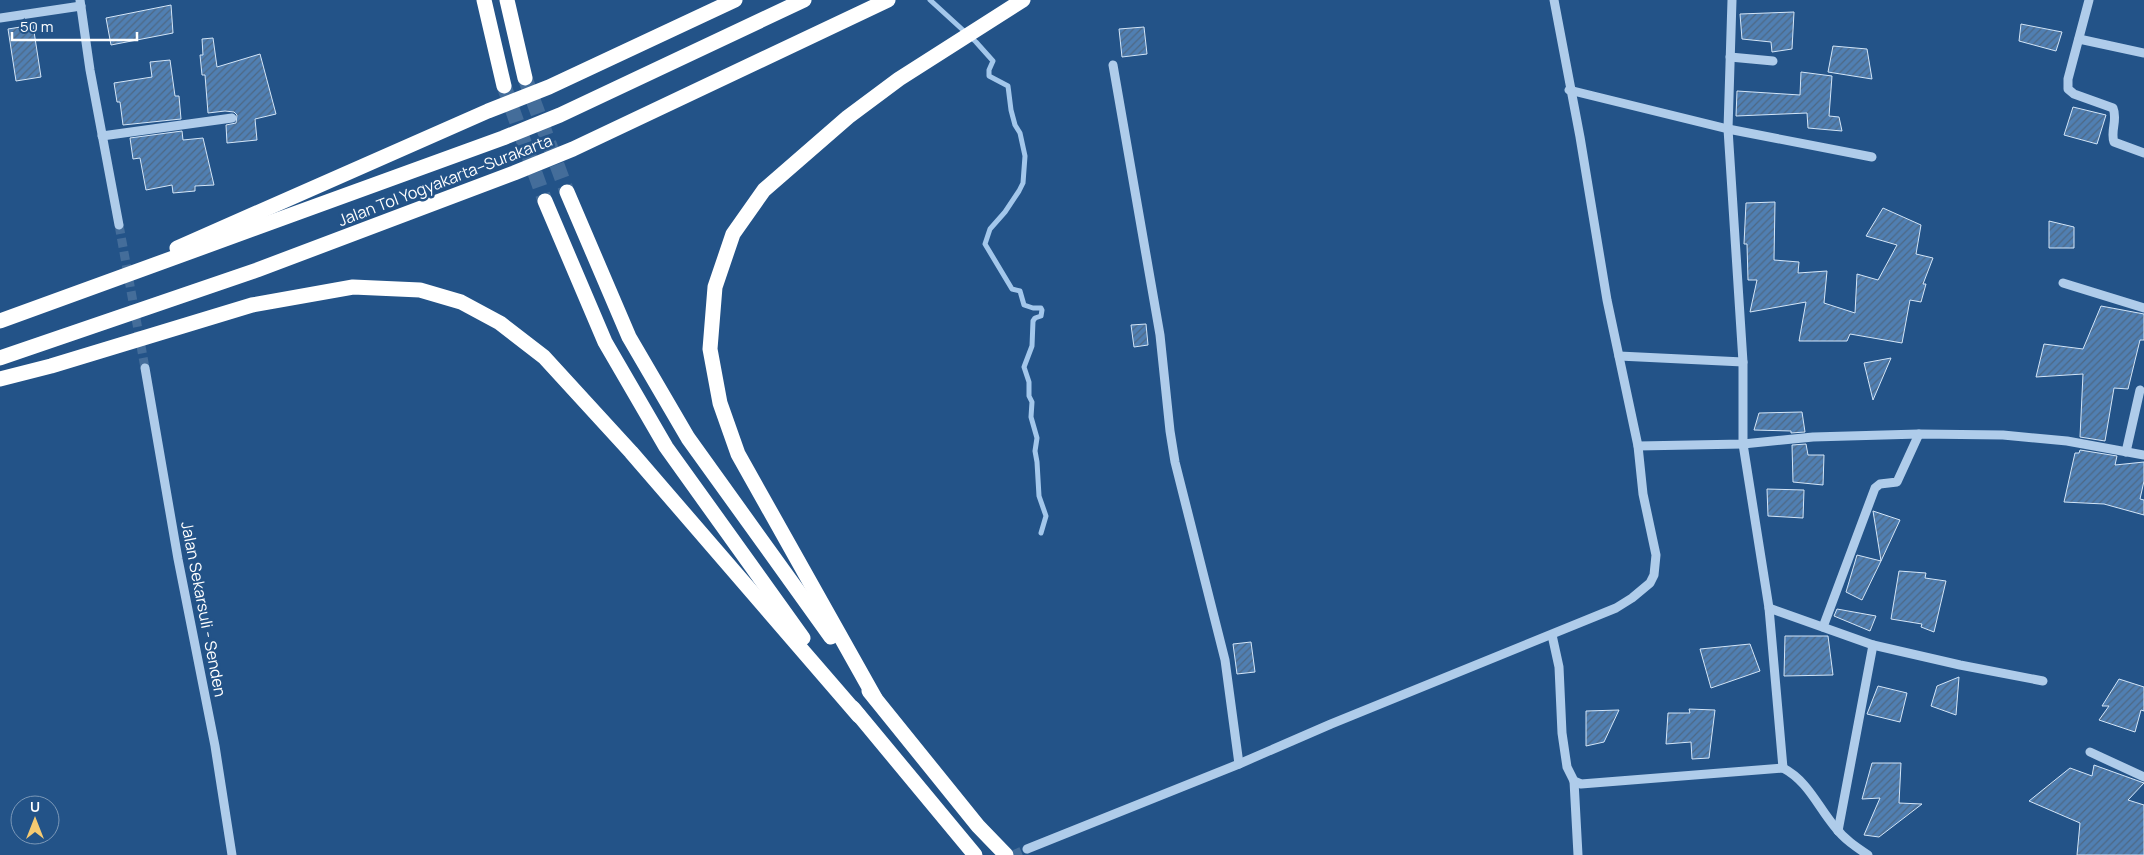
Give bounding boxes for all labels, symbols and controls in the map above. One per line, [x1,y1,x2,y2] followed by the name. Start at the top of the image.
[12,10,138,42] scale bar
[20,16,54,37] text: 50 m
[335,129,555,231] street label: Jalan Tol Yogyakarta–Surakarta
[176,519,232,699] street label: Jalan Sekarsuli - Senden
[10,795,60,845] north arrow
[30,797,40,816] text: U

